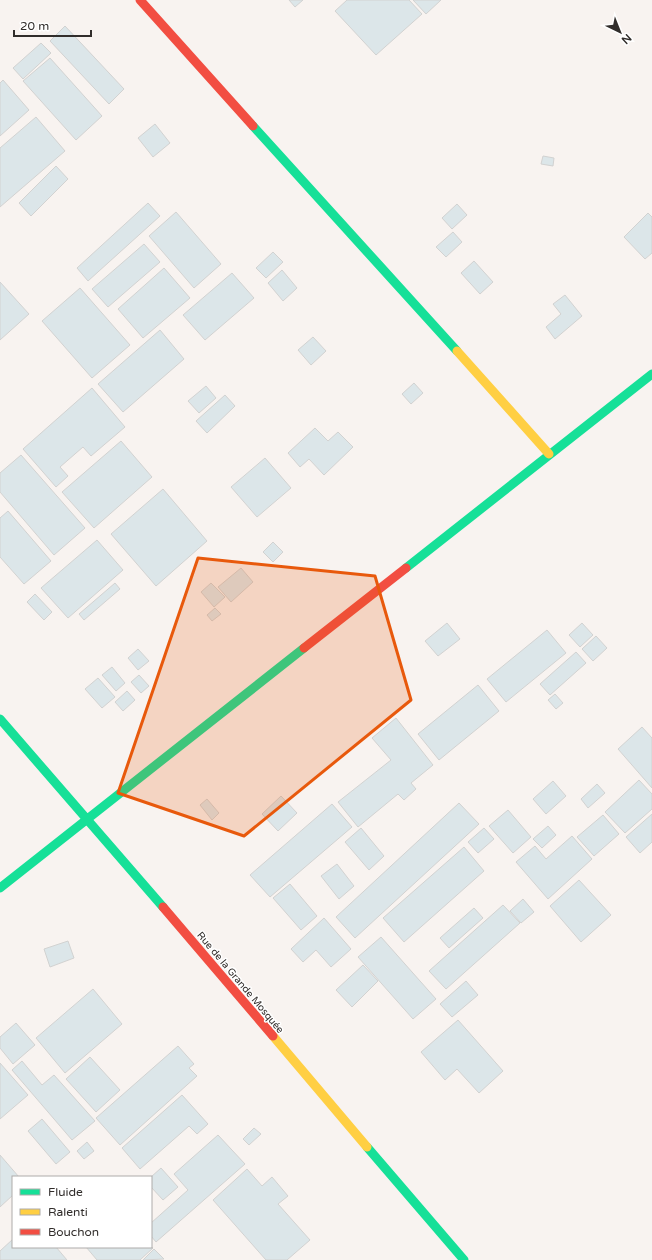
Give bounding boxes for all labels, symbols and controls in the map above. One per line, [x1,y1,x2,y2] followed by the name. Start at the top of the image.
[14,12,91,38] scale bar
[600,12,640,52] north arrow
[20,19,49,33] text: 20 m
[619,31,634,47] text: N
[194,930,286,1036] street label: Rue de la Grande Mosquée
[12,1176,152,1248] legend
[48,1185,83,1199] text: Fluide
[48,1205,88,1219] text: Ralenti
[48,1225,99,1239] text: Bouchon

